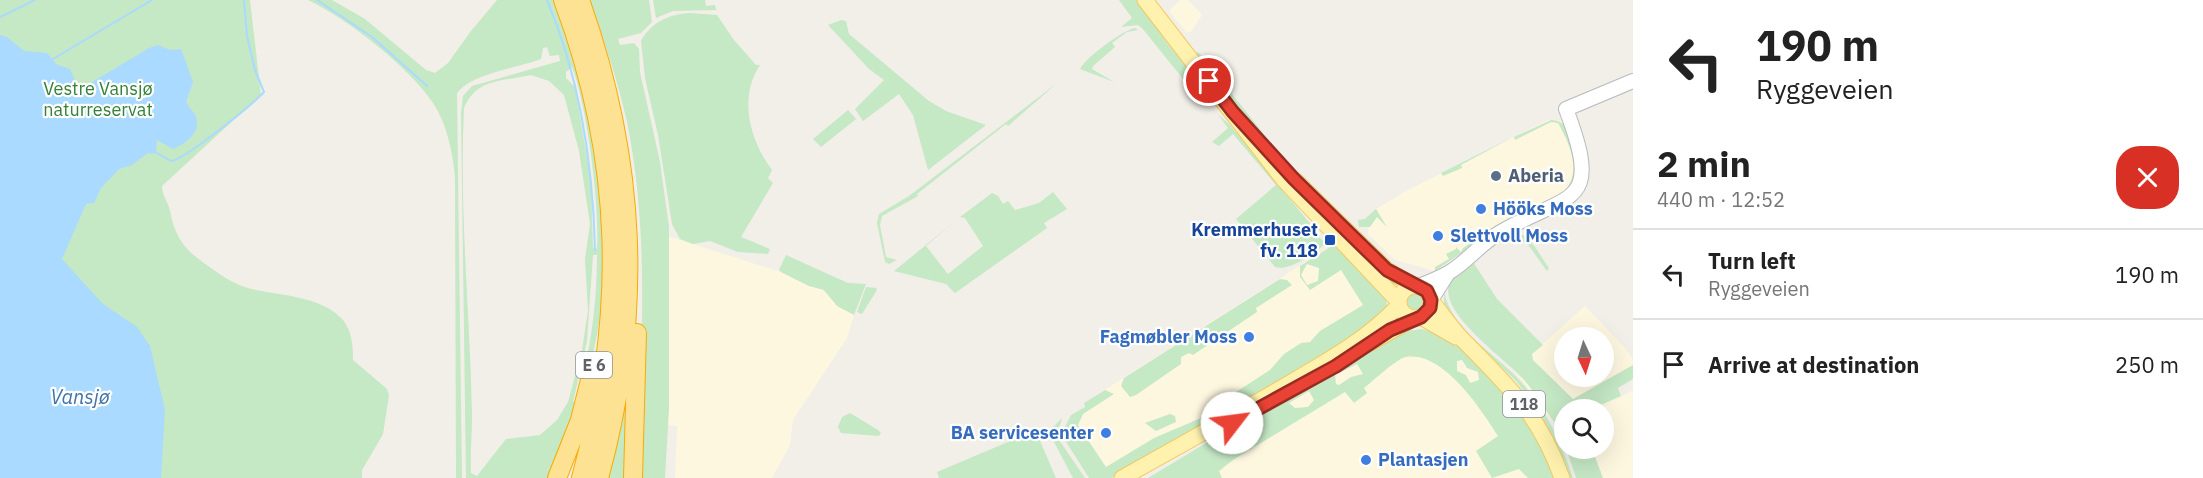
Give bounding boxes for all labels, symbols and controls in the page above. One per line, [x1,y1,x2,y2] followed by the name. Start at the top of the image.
[1756,18,1879,73] text: 190 m
[1657,24,1735,102] icon: left
[1183,55,1234,106] pin
[1192,64,1225,97] icon: arrive
[1756,71,1894,106] text: Ryggeveien
[43,77,153,121] park label: Vestre Vansjø naturreservat
[1657,140,1751,187] text: 2 min
[2116,146,2179,209] button: close
[1508,164,1564,187] place label: Aberia
[1489,169,1503,183] marker: Aberia
[1657,186,1785,213] text: 440 m · 12:52
[1493,197,1593,220] place label: Hööks Moss
[1474,202,1488,216] marker: Hööks Moss
[1191,218,1318,262] place label: Kremmerhuset fv. 118
[1450,224,1568,247] place label: Slettvoll Moss
[1431,229,1445,243] marker: Slettvoll Moss
[1323,233,1337,247] marker: Kremmerhuset fv. 118
[1708,246,1796,275] text: Turn left
[1657,258,1690,291] icon: left
[2115,260,2179,289] text: 190 m
[1708,275,1810,302] text: Ryggeveien
[1100,325,1237,348] place label: Fagmøbler Moss
[1554,327,1614,387] north arrow
[1554,327,1614,459] map controls
[1242,330,1256,344] marker: Fagmøbler Moss
[1657,348,1690,381] icon: arrive
[1708,350,1919,379] text: Arrive at destination
[2115,350,2179,379] text: 250 m
[576,352,612,378] road number: E 6
[50,383,111,410] water label: Vansjø
[1200,391,1264,455] position arrow
[1503,391,1545,417] road number: 118
[1554,399,1614,459] button: search
[951,421,1094,444] place label: BA servicesenter
[1099,426,1113,440] marker: BA servicesenter
[1378,448,1468,471] place label: Plantasjen
[1359,453,1373,467] marker: Plantasjen

